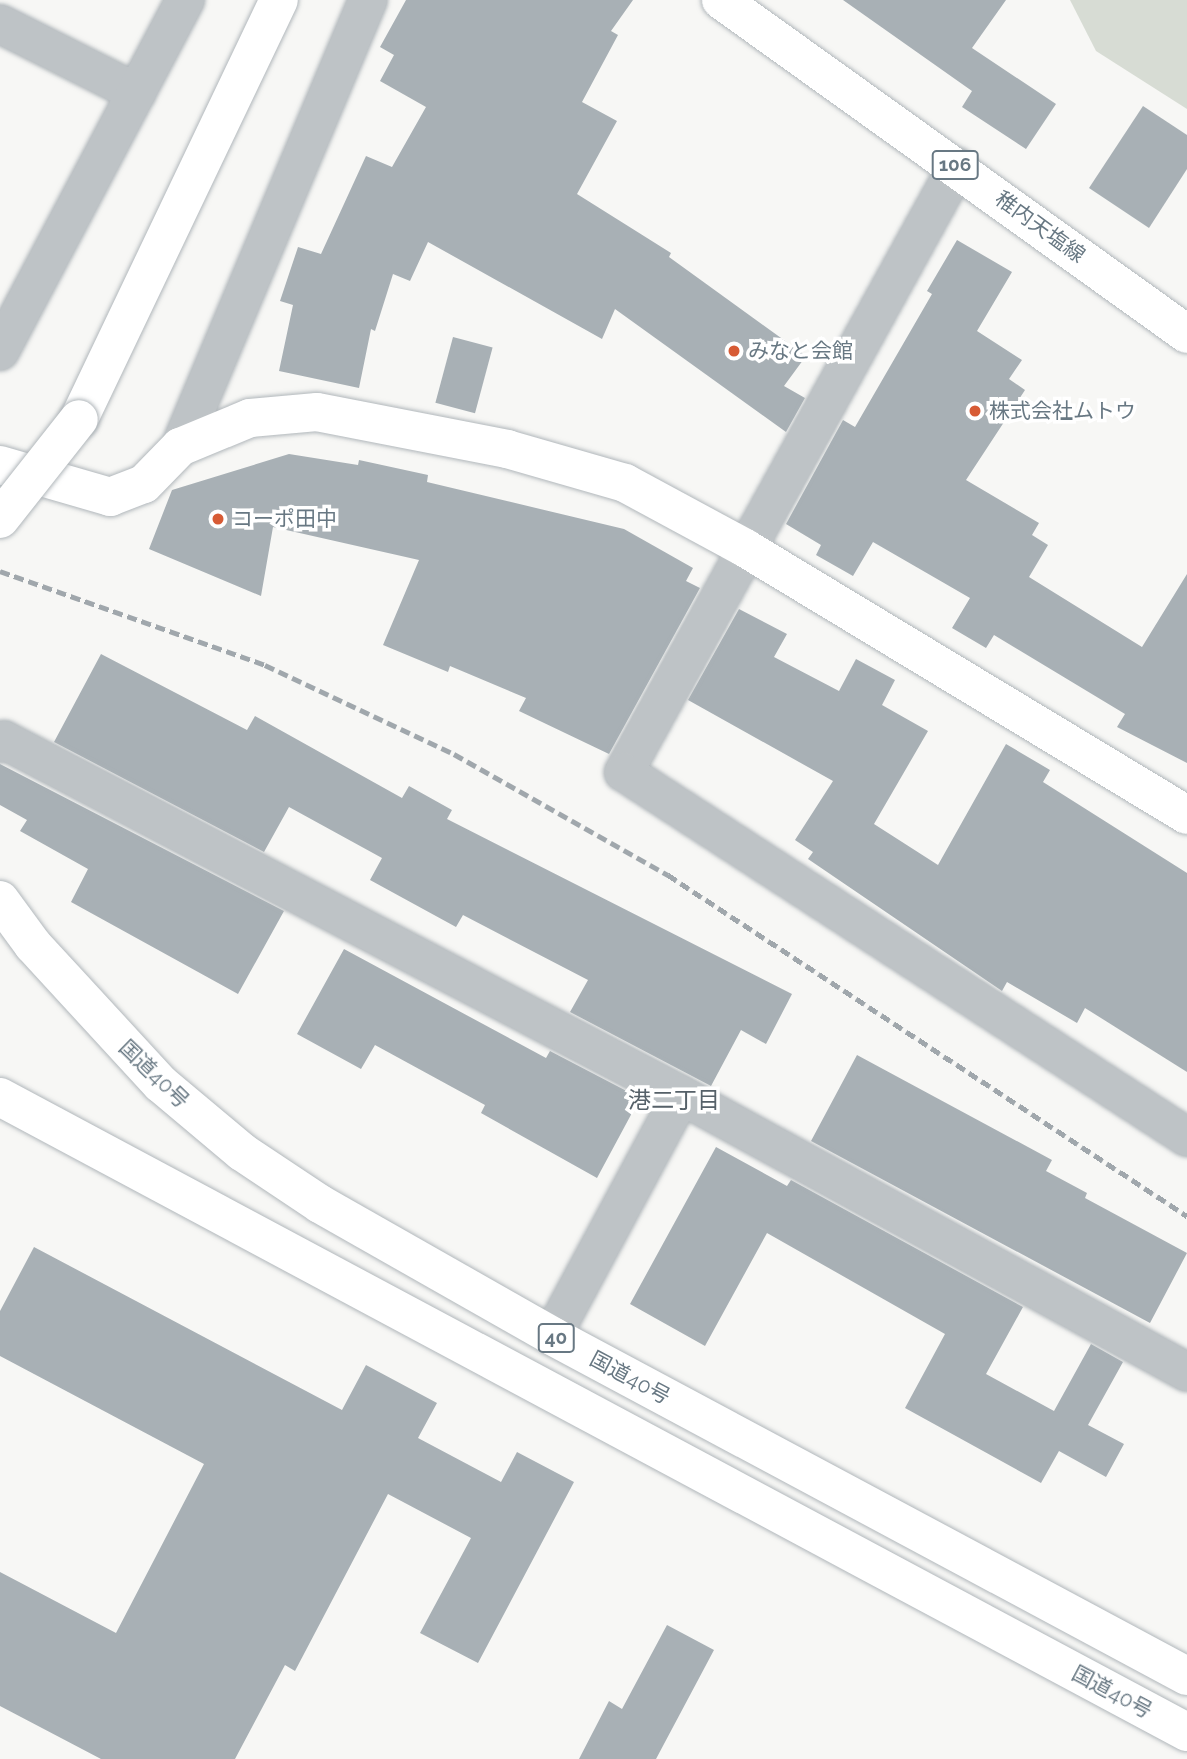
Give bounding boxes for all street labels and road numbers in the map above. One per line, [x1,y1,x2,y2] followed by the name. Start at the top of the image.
[930,150,979,181] road number: 106
[990,186,1090,268] street label: 稚内天塩線
[114,1035,194,1113] street label: 国道40号
[537,1322,575,1354] road number: 40
[586,1346,674,1410] street label: 国道40号
[1068,1660,1156,1724] street label: 国道40号

